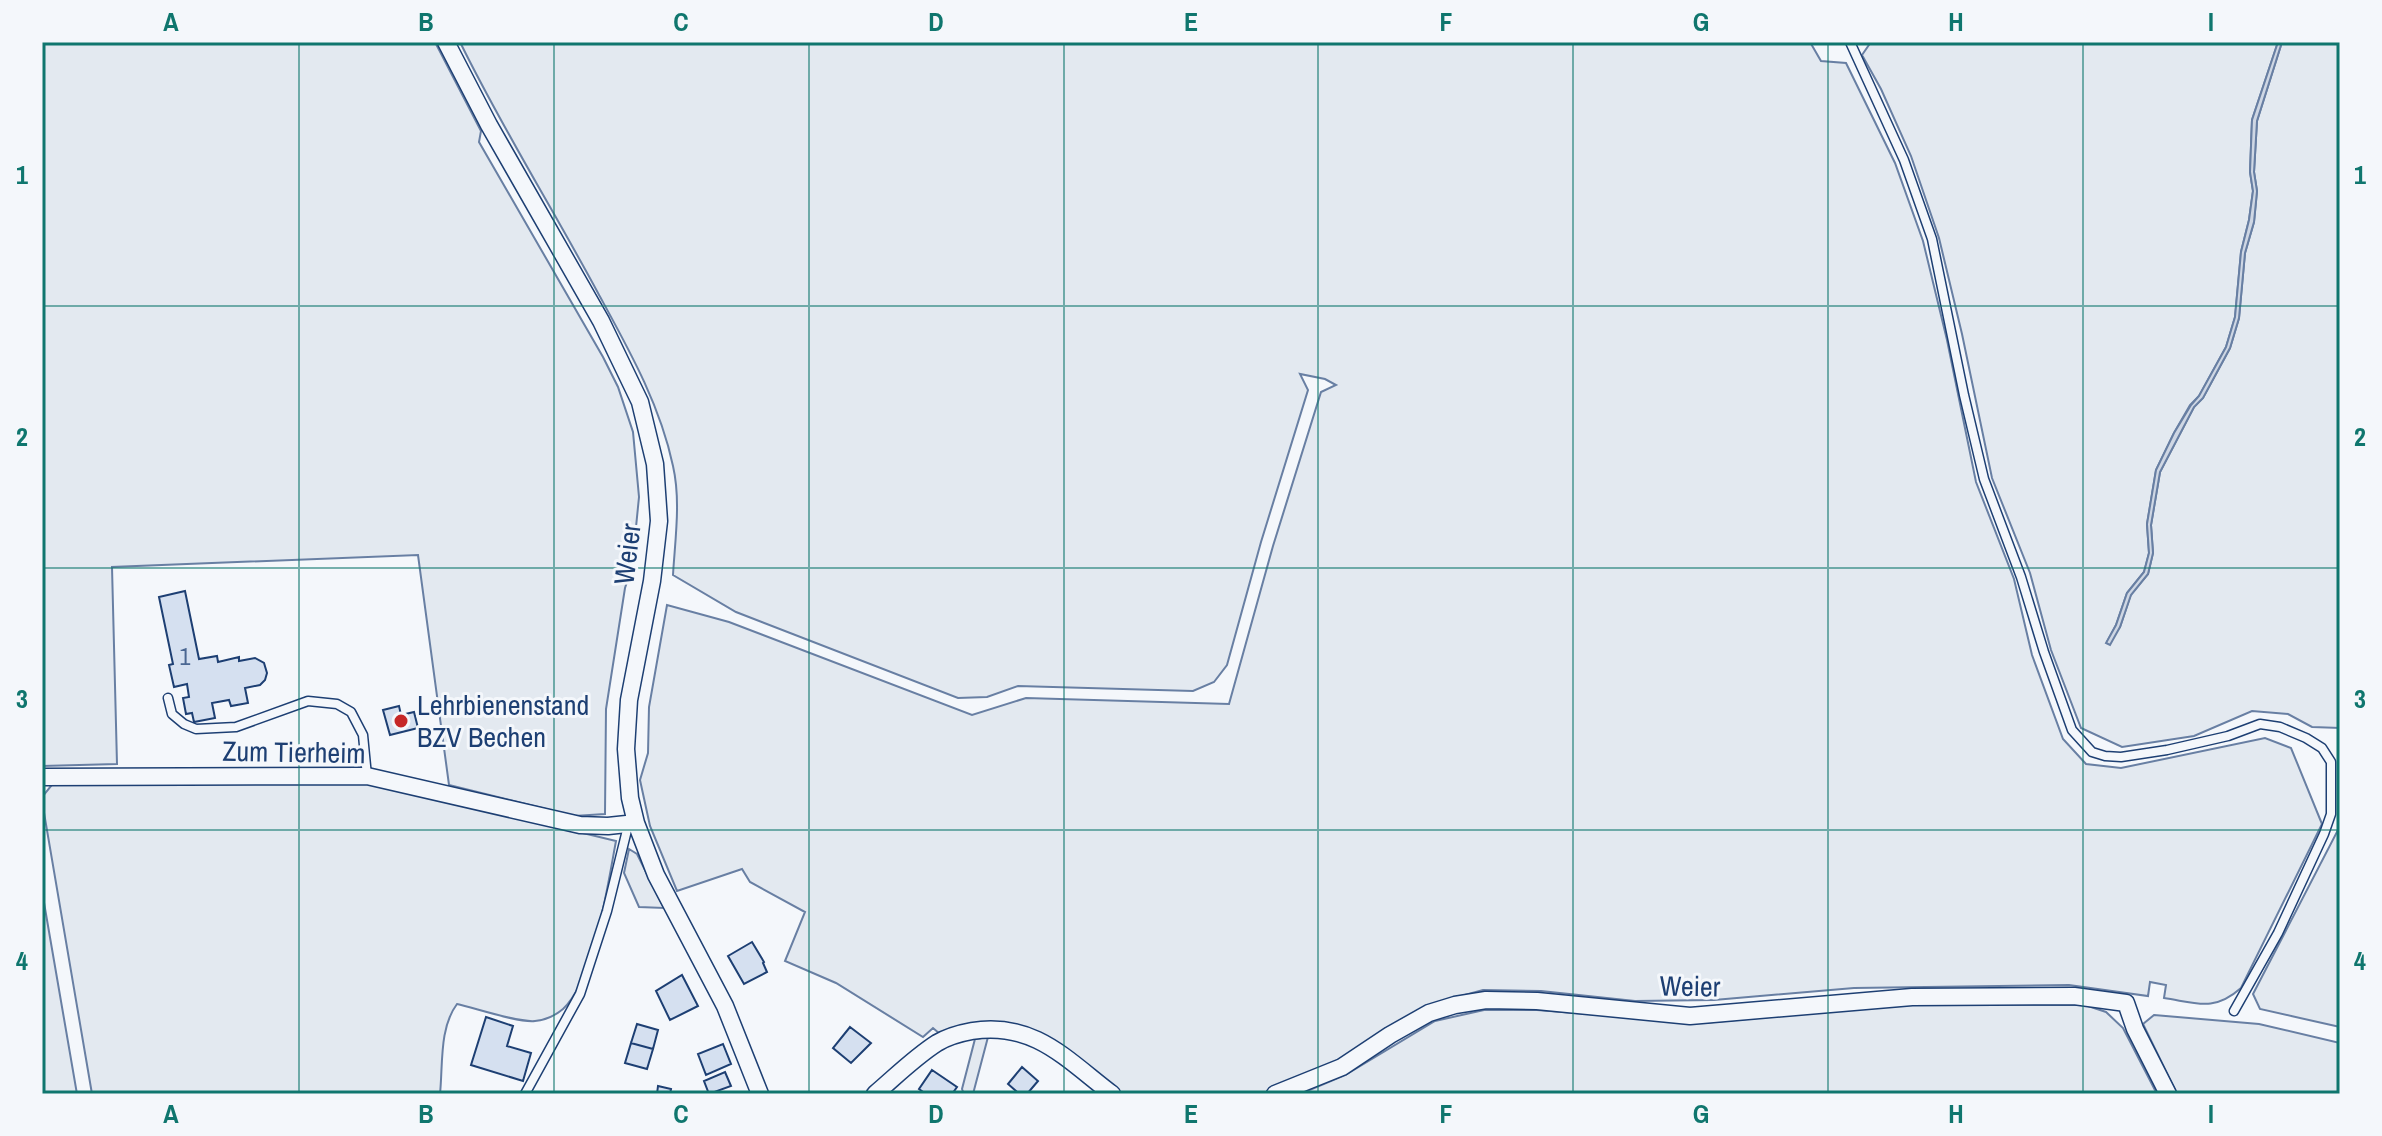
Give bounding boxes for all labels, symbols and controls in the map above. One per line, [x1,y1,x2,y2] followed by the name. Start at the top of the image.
[163,4,179,39] text: A
[418,4,434,39] text: B
[673,4,689,39] text: C
[928,4,944,39] text: D
[1184,4,1198,39] text: E
[1439,4,1453,39] text: F
[1693,4,1709,39] text: G
[1948,4,1964,39] text: H
[2208,4,2214,39] text: I
[16,157,28,192] text: 1
[2354,157,2366,192] text: 1
[16,419,28,454] text: 2
[2354,419,2366,454] text: 2
[604,521,650,587] street label: Weier
[180,640,191,672] house number: 1
[16,681,28,716] text: 3
[2354,681,2366,716] text: 3
[417,686,589,756] place label: Lehrbienenstand BZV Bechen
[392,712,410,730] marker: Lehrbienenstand BZV Bechen
[222,732,366,772] street label: Zum Tierheim
[16,943,28,978] text: 4
[2354,943,2366,978] text: 4
[1659,966,1721,1006] street label: Weier
[163,1096,179,1131] text: A
[418,1096,434,1131] text: B
[673,1096,689,1131] text: C
[928,1096,944,1131] text: D
[1184,1096,1198,1131] text: E
[1439,1096,1453,1131] text: F
[1693,1096,1709,1131] text: G
[1948,1096,1964,1131] text: H
[2208,1096,2214,1131] text: I

